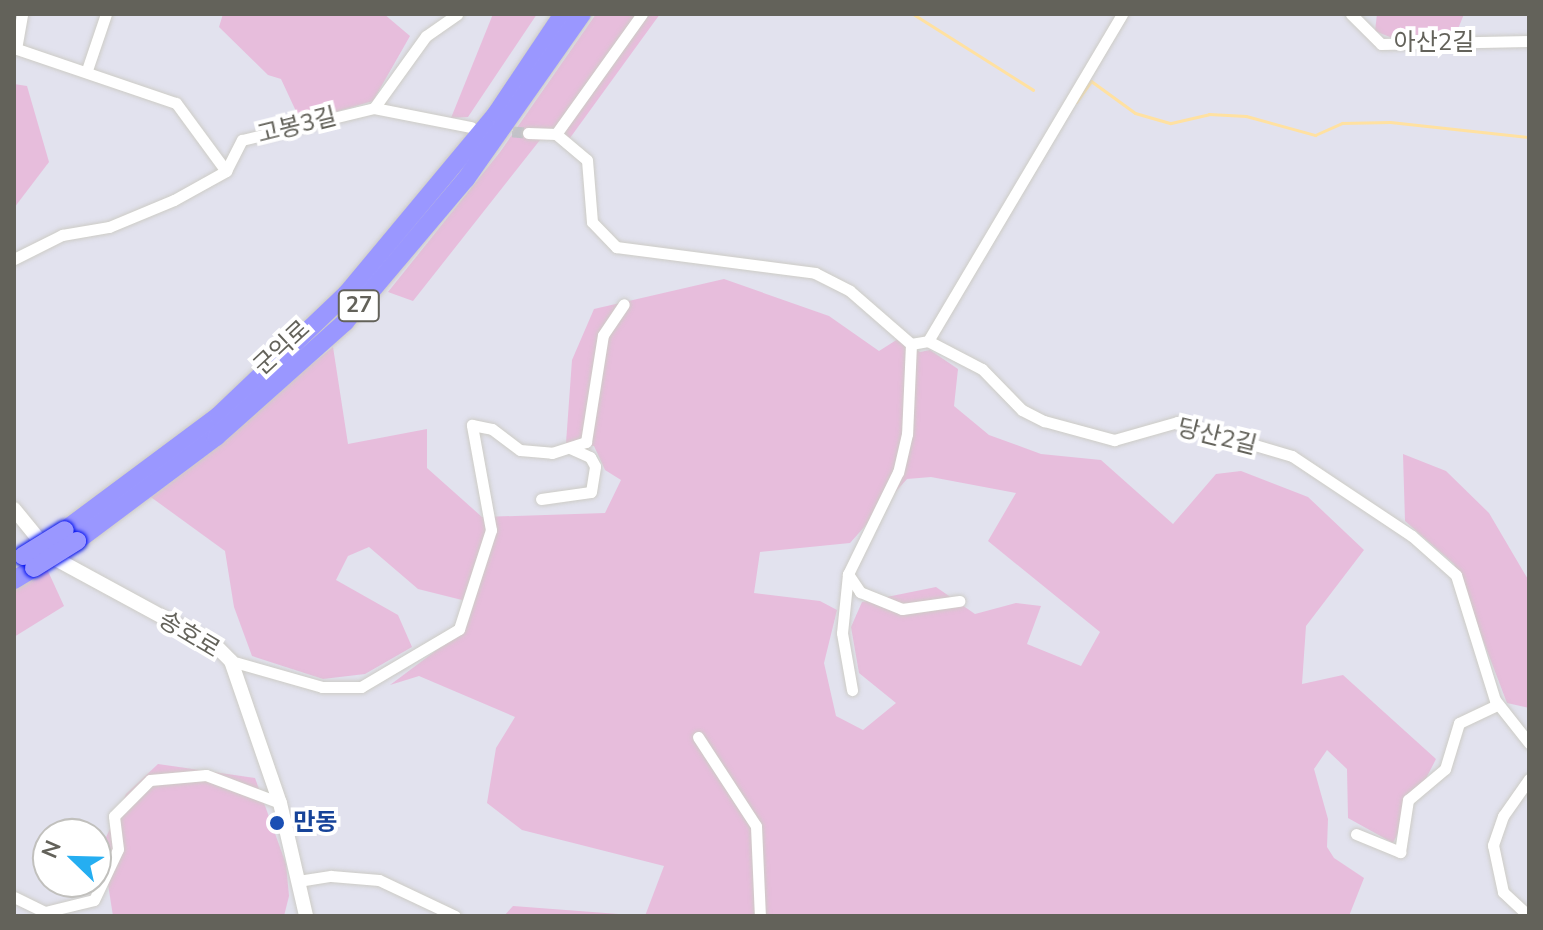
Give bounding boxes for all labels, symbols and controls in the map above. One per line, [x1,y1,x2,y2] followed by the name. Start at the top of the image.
[1394,29,1474,57] street label: 아산2길
[254,102,340,150] street label: 고봉3길
[337,288,381,324] road number: 27
[248,315,316,381] street label: 군익로
[1174,413,1260,461] street label: 당산2길
[153,606,225,664] street label: 송호로
[293,809,337,837] place label: 만동
[268,814,286,832] marker: 만동
[32,818,112,898] north arrow
[35,836,69,863] text: N

